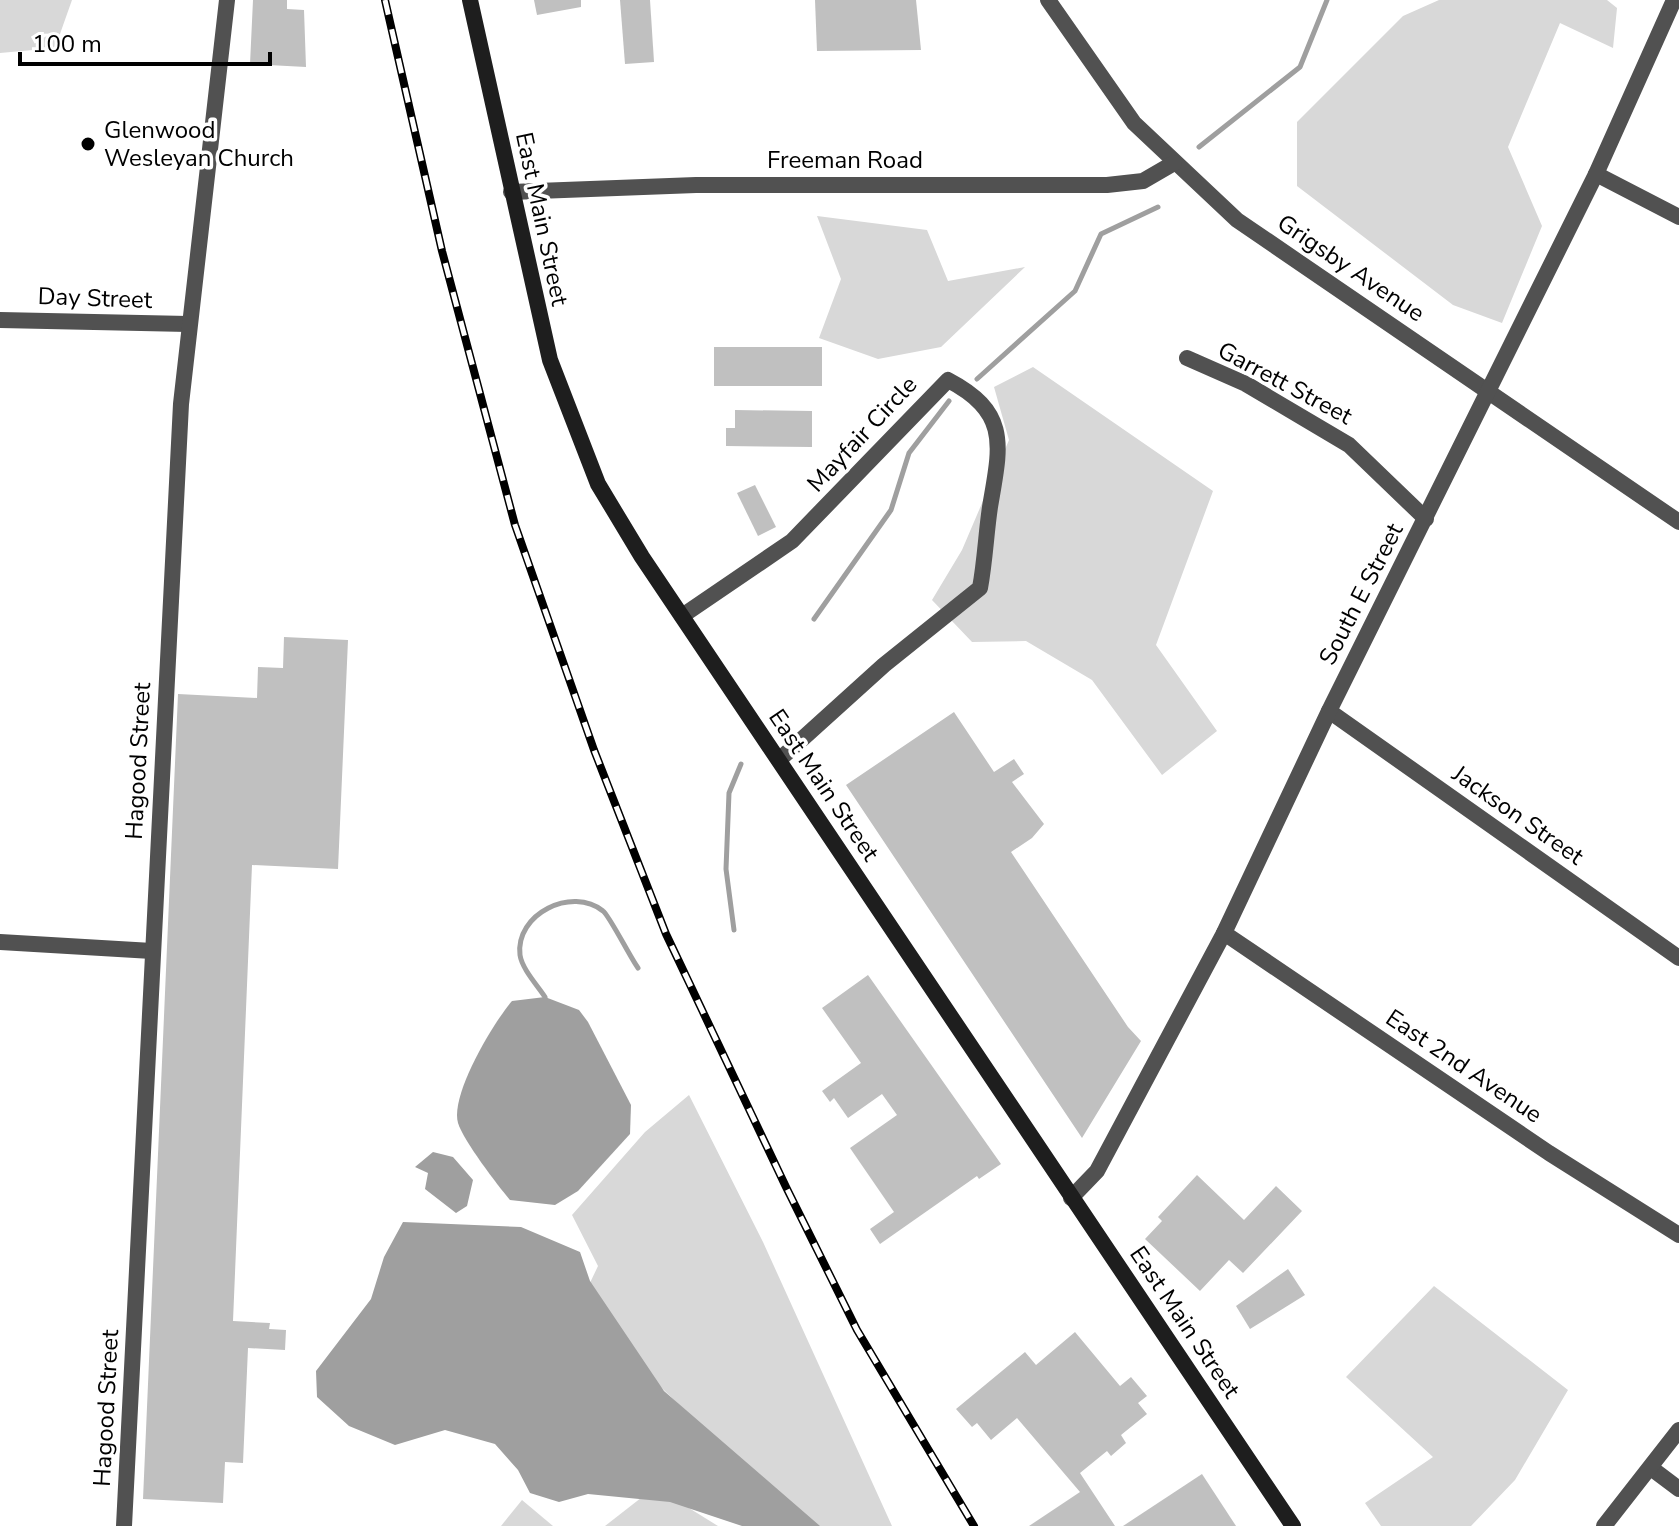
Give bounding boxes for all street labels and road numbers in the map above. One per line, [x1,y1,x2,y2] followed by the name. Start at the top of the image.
[508,129,576,309] street label: East Main Street
[767,144,923,176] street label: Freeman Road
[1271,207,1431,329] street label: Grigsby Avenue
[37,280,153,316] street label: Day Street
[1212,334,1358,432] street label: Garrett Street
[800,369,924,499] street label: Mayfair Circle
[1311,517,1411,671] street label: South E Street
[118,681,158,840] street label: Hagood Street
[761,703,887,868] street label: East Main Street
[1445,757,1591,872] street label: Jackson Street
[1379,1002,1549,1130] street label: East 2nd Avenue
[1122,1240,1248,1405] street label: East Main Street
[86,1328,126,1487] street label: Hagood Street

